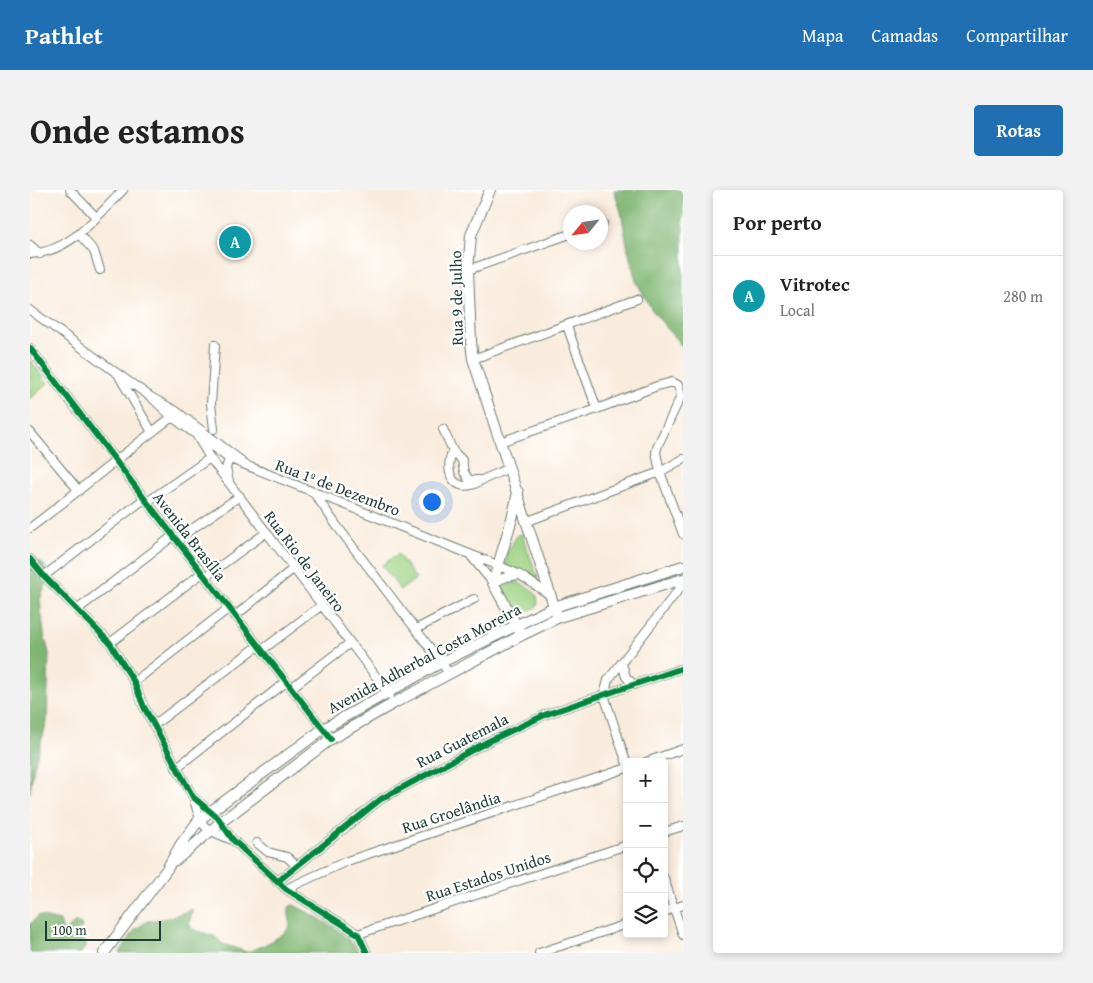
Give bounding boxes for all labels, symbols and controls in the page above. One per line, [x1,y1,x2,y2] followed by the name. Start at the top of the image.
[25,18,103,53] text: Pathlet
[802,22,843,49] text: Mapa
[871,22,938,49] text: Camadas
[966,22,1068,49] text: Compartilhar
[30,105,245,156] text: Onde estamos
[974,105,1063,156] button: Rotas
[563,205,608,250] north arrow
[733,207,822,238] text: Por perto
[219,223,251,261] pin: A
[443,250,469,346] street label: Rua 9 de Julho
[780,270,850,298] text: Vitrotec
[744,284,754,308] text: A
[1003,284,1043,308] text: 280 m
[780,298,815,322] text: Local
[272,452,404,522] street label: Rua 1º de Dezembro
[147,486,233,586] street label: Avenida Brasília
[419,489,445,515] your location
[259,505,351,617] street label: Rua Rio de Janeiro
[323,597,525,719] street label: Avenida Adherbal Costa Moreira
[412,706,513,773] street label: Rua Guatemala
[623,758,668,938] map controls
[623,758,668,803] button: +
[399,785,504,839] street label: Rua Groelândia
[623,803,668,848] button: −
[422,844,554,908] street label: Rua Estados Unidos
[623,848,668,893] button: locate
[623,893,668,938] button: layers
[45,918,161,941] scale bar
[52,920,87,940] text: 100 m

